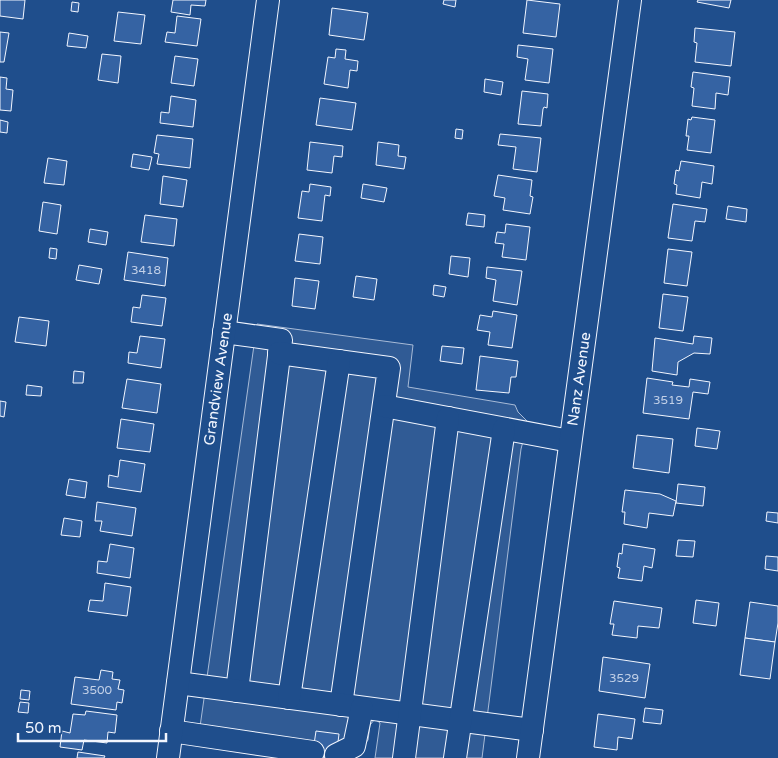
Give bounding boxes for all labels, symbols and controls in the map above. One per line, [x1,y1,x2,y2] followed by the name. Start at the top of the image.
[131,263,161,277] house number: 3418
[200,312,236,446] street label: Grandview Avenue
[563,331,595,427] street label: Nanz Avenue
[653,393,683,407] house number: 3519
[609,671,639,685] house number: 3529
[82,683,113,697] house number: 3500
[18,710,165,742] scale bar
[25,719,62,737] text: 50 m

